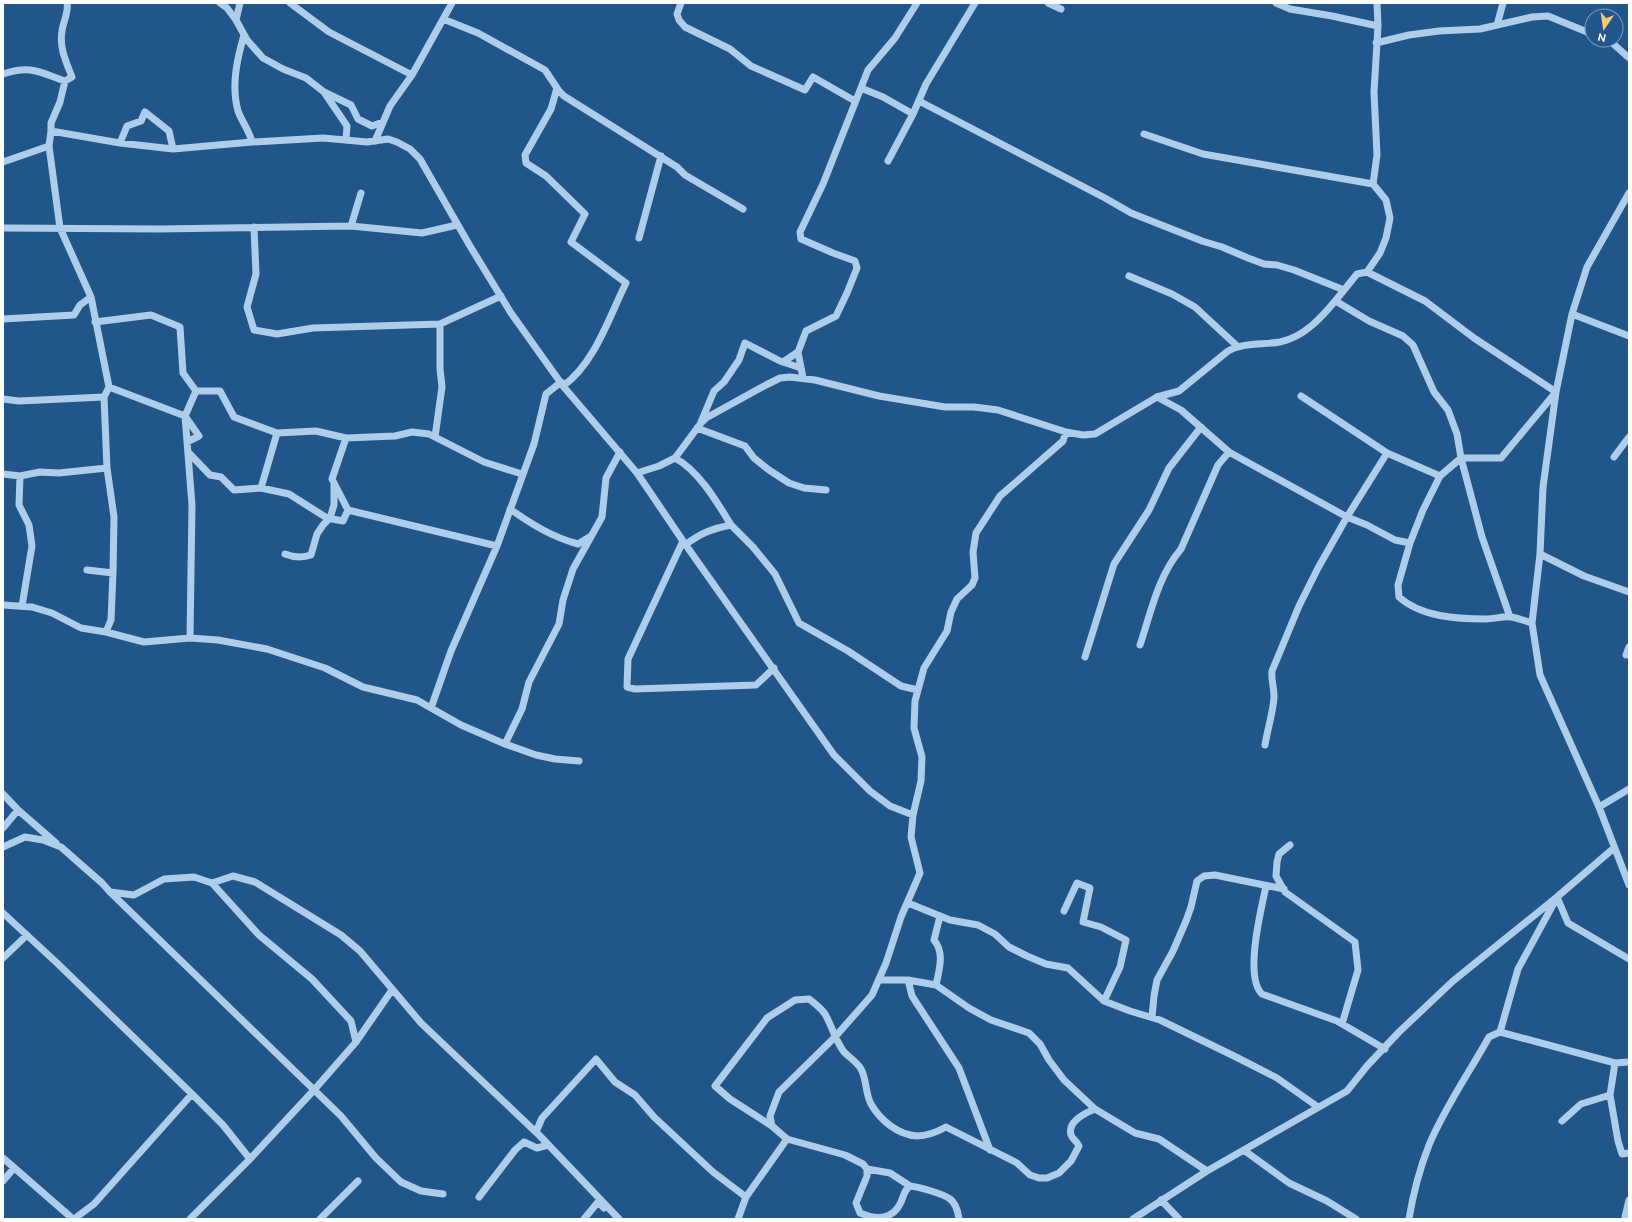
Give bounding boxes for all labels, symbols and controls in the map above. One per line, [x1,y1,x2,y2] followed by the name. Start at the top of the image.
[1584,8,1624,48] north arrow
[1596,31,1607,45] text: N

